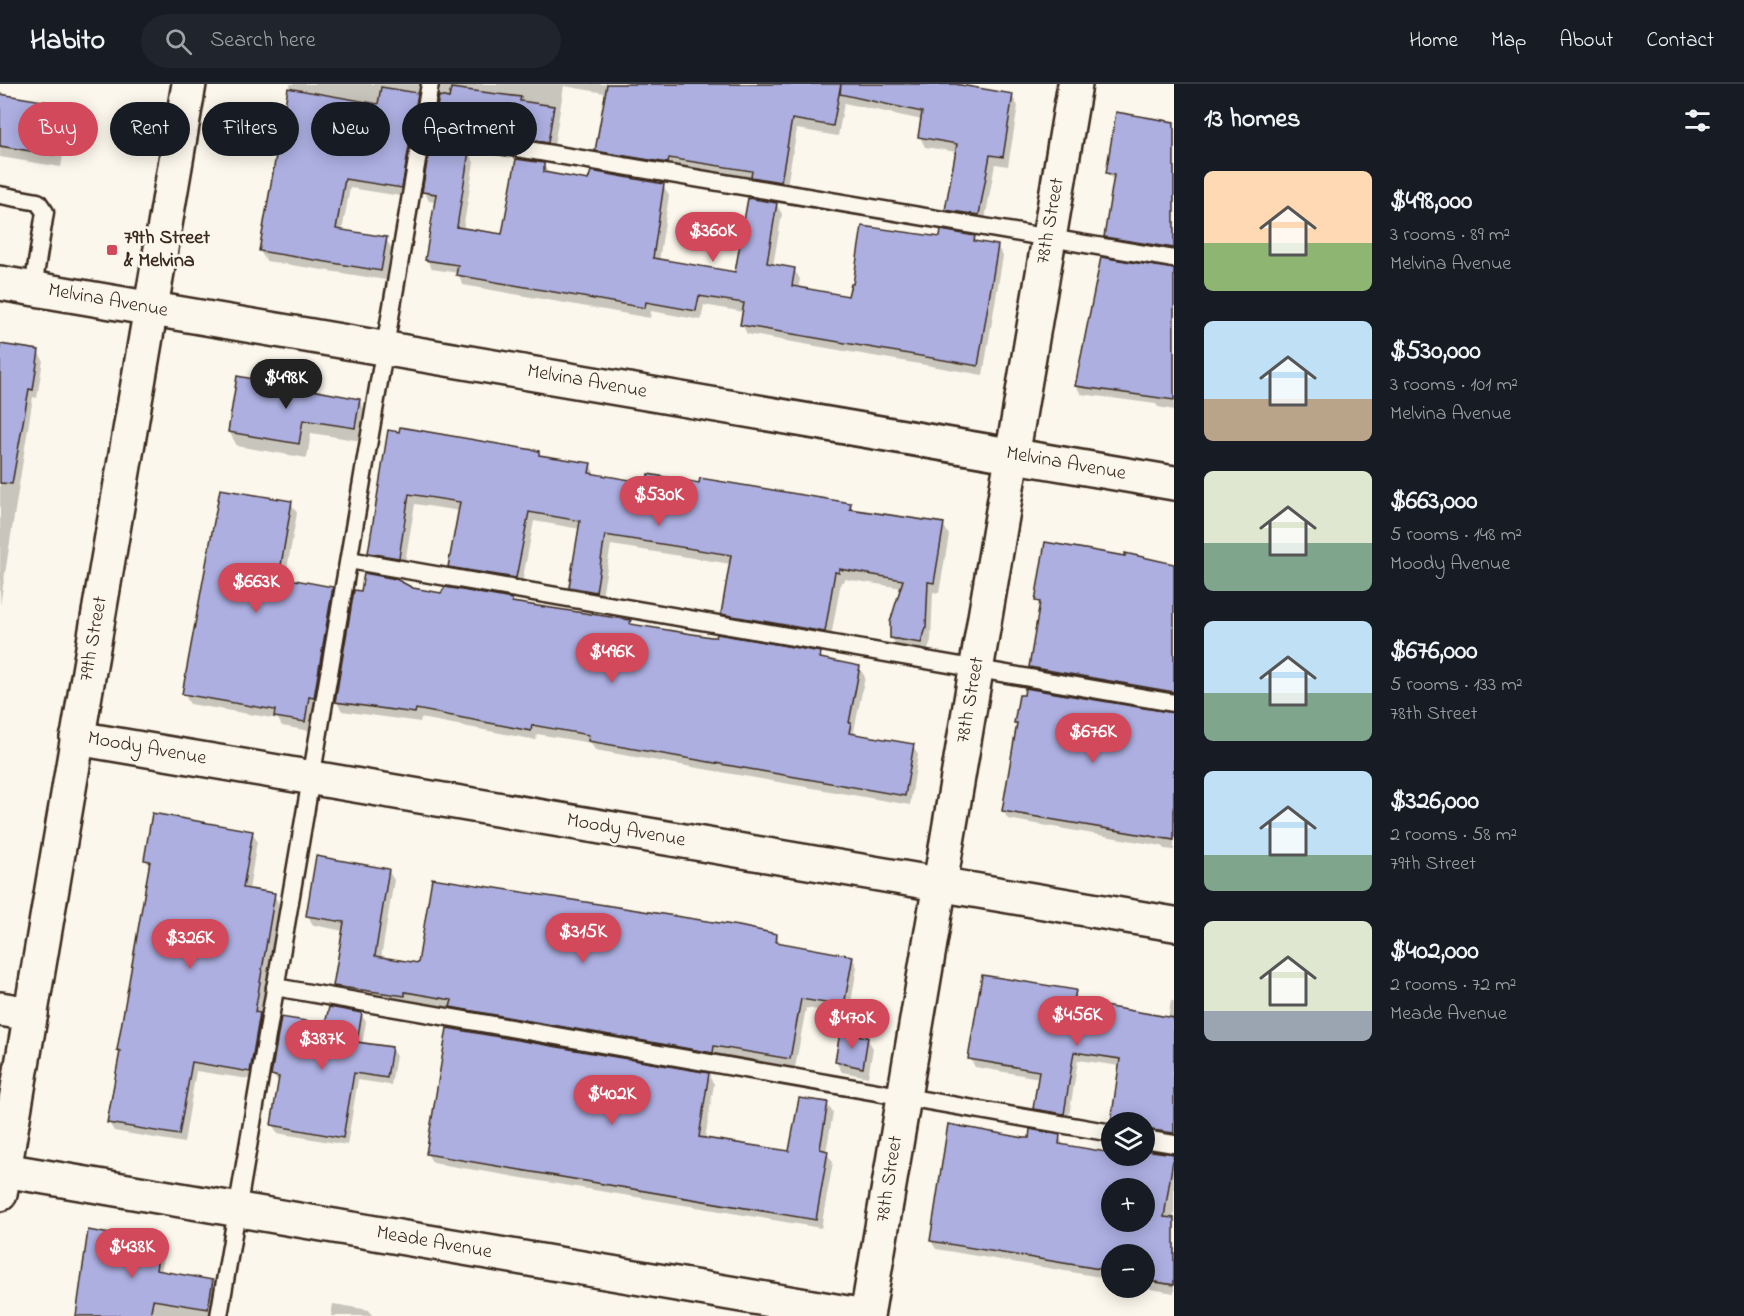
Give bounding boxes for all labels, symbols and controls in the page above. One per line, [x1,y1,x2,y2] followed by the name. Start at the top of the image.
[141,14,561,68] search box
[30,21,105,62] text: Habito
[162,25,195,58] icon: search
[210,25,316,57] text: Search here
[1409,26,1458,56] text: Home
[1491,26,1526,56] text: Map
[1559,26,1613,56] text: About
[1646,26,1714,56] text: Contact
[1204,101,1300,139] text: 13 homes
[18,102,98,156] chip: Buy
[110,102,190,156] chip: Rent
[202,102,299,156] chip: Filters
[311,102,390,156] chip: New
[402,102,537,156] chip: Apartment
[1681,104,1714,137] icon: filters
[1029,175,1073,267] street label: 78th Street
[1390,183,1472,221] text: $498,000
[1252,195,1324,267] icon: home
[671,212,755,263] pin: $360K
[689,217,737,246] text: $360K
[1390,221,1510,250] text: 3 rooms · 89 m²
[123,224,210,276] place label: 79th Street & Melvina
[105,243,119,257] marker: 79th Street & Melvina
[1390,250,1511,279] text: Melvina Avenue
[46,276,170,326] street label: Melvina Avenue
[1390,333,1481,371] text: $530,000
[1252,345,1324,417] icon: home
[525,357,649,407] street label: Melvina Avenue
[244,359,328,410] pin: $498K
[264,364,308,393] text: $498K
[1390,371,1518,400] text: 3 rooms · 101 m²
[1390,400,1511,429] text: Melvina Avenue
[1004,439,1128,489] street label: Melvina Avenue
[617,476,701,527] pin: $530K
[634,481,684,510] text: $530K
[1390,483,1478,521] text: $663,000
[1252,495,1324,567] icon: home
[1390,521,1522,550] text: 5 rooms · 148 m²
[1390,550,1510,579] text: Moody Avenue
[214,563,298,614] pin: $663K
[232,568,280,597] text: $663K
[72,594,116,684] street label: 79th Street
[570,633,654,684] pin: $496K
[1390,633,1478,671] text: $676,000
[590,638,634,667] text: $496K
[1252,645,1324,717] icon: home
[949,654,993,746] street label: 78th Street
[1390,671,1523,700] text: 5 rooms · 133 m²
[1390,700,1477,729] text: 78th Street
[1051,713,1135,764] pin: $676K
[1069,718,1117,747] text: $676K
[85,724,209,774] street label: Moody Avenue
[1390,783,1479,821] text: $326,000
[1252,795,1324,867] icon: home
[564,806,688,856] street label: Moody Avenue
[1390,821,1517,850] text: 2 rooms · 58 m²
[1390,850,1476,879] text: 79th Street
[541,913,625,964] pin: $315K
[559,918,607,947] text: $315K
[148,919,232,970] pin: $326K
[166,924,214,953] text: $326K
[1390,933,1479,971] text: $402,000
[1252,945,1324,1017] icon: home
[1390,971,1517,1000] text: 2 rooms · 72 m²
[1035,996,1119,1047] pin: $456K
[810,999,894,1050] pin: $470K
[1390,1000,1507,1029] text: Meade Avenue
[1052,1001,1102,1030] text: $456K
[829,1004,875,1033] text: $470K
[280,1020,364,1071] pin: $387K
[299,1025,345,1054] text: $387K
[570,1075,654,1126] pin: $402K
[588,1080,636,1109] text: $402K
[1101,1112,1155,1298] map controls
[1101,1112,1155,1166] button: layers
[869,1133,911,1224] street label: 78th Street
[1101,1178,1155,1232] button: +
[374,1219,494,1267] street label: Meade Avenue
[90,1228,174,1279] pin: $438K
[109,1233,155,1262] text: $438K
[1101,1244,1155,1298] button: −

